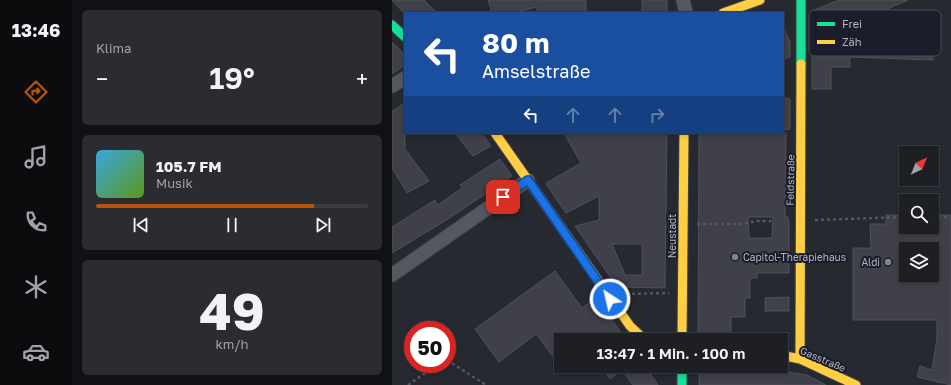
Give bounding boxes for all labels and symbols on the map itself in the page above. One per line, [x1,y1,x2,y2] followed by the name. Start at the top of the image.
[809,10,941,56] legend
[842,17,862,30] text: Frei
[842,35,862,48] text: Zäh
[899,146,939,186] north arrow
[784,154,796,206] street label: Feldstraße
[486,180,520,214] pin
[666,214,678,258] street label: Neustadt
[743,251,846,263] place label: Capitol-Therapiehaus
[730,252,740,262] marker: Capitol-Therapiehaus
[862,256,880,268] place label: Aldi
[883,257,893,267] marker: Aldi
[589,278,631,320] position arrow
[404,321,456,373] speed limit sign: 50
[798,344,848,374] street label: Gasstraße

